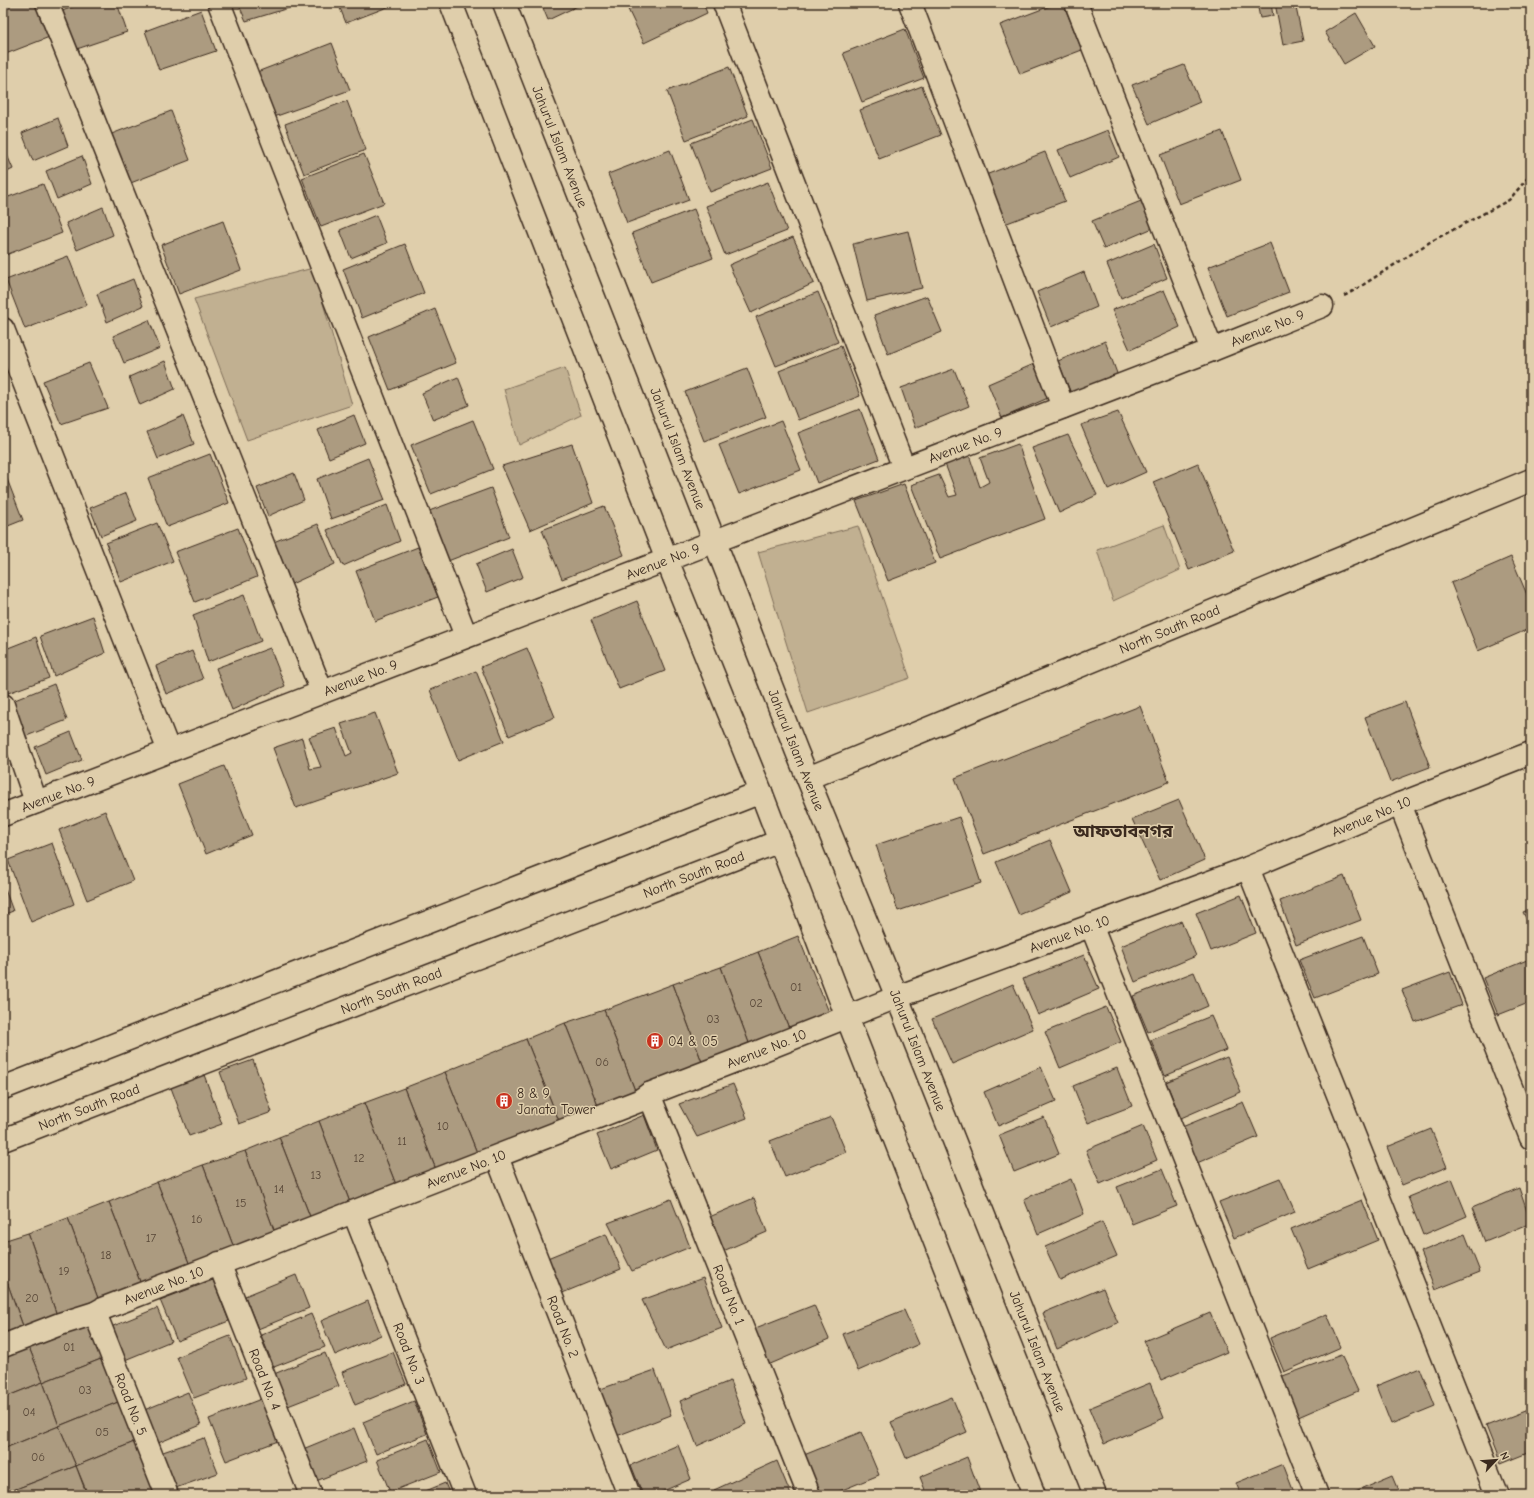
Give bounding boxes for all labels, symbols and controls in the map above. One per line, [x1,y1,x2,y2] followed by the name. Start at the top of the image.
[529,83,592,210] street label: Jahurul Islam Avenue
[1228,305,1307,350] street label: Avenue No. 9
[647,385,710,511] street label: Jahurul Islam Avenue
[926,423,1005,467] street label: Avenue No. 9
[623,539,702,583] street label: Avenue No. 9
[1117,601,1222,657] street label: North South Road
[321,656,400,699] street label: Avenue No. 9
[765,687,828,813] street label: Jahurul Islam Avenue
[19,772,97,816] street label: Avenue No. 9
[1329,792,1413,840] street label: Avenue No. 10
[1072,821,1174,842] district label: আফতাবনগর
[641,847,747,901] street label: North South Road
[1027,911,1112,956] street label: Avenue No. 10
[338,963,444,1018] street label: North South Road
[790,980,802,994] house number: 01
[886,987,950,1113] street label: Jahurul Islam Avenue
[749,996,763,1010] house number: 02
[706,1012,720,1026] house number: 03
[724,1025,809,1072] street label: Avenue No. 10
[645,1031,665,1051] building icon: 04 & 05
[668,1033,718,1050] place label: 04 & 05
[595,1055,609,1069] house number: 06
[36,1080,142,1134] street label: North South Road
[517,1085,596,1118] place label: 8 & 9 Janata Tower
[494,1091,514,1111] building icon: 8 & 9 Janata Tower
[437,1119,449,1133] house number: 10
[397,1134,407,1148] house number: 11
[424,1146,509,1192] street label: Avenue No. 10
[353,1151,365,1165] house number: 12
[311,1168,321,1182] house number: 13
[274,1182,284,1196] house number: 14
[235,1196,247,1210] house number: 15
[191,1212,203,1226] house number: 16
[146,1231,157,1245] house number: 17
[101,1248,111,1262] house number: 18
[121,1262,206,1308] street label: Avenue No. 10
[709,1262,749,1327] street label: Road No. 1
[58,1264,70,1278] house number: 19
[1006,1288,1070,1414] street label: Jahurul Islam Avenue
[25,1291,39,1305] house number: 20
[543,1293,583,1360] street label: Road No. 2
[389,1320,429,1387] street label: Road No. 3
[63,1340,75,1354] house number: 01
[245,1346,285,1413] street label: Road No. 4
[111,1370,151,1438] street label: Road No. 5
[78,1383,92,1397] house number: 03
[22,1405,36,1419] house number: 04
[95,1425,109,1439] house number: 05
[1476,1440,1516,1480] north arrow
[31,1450,45,1464] house number: 06
[1497,1450,1512,1462] text: N

